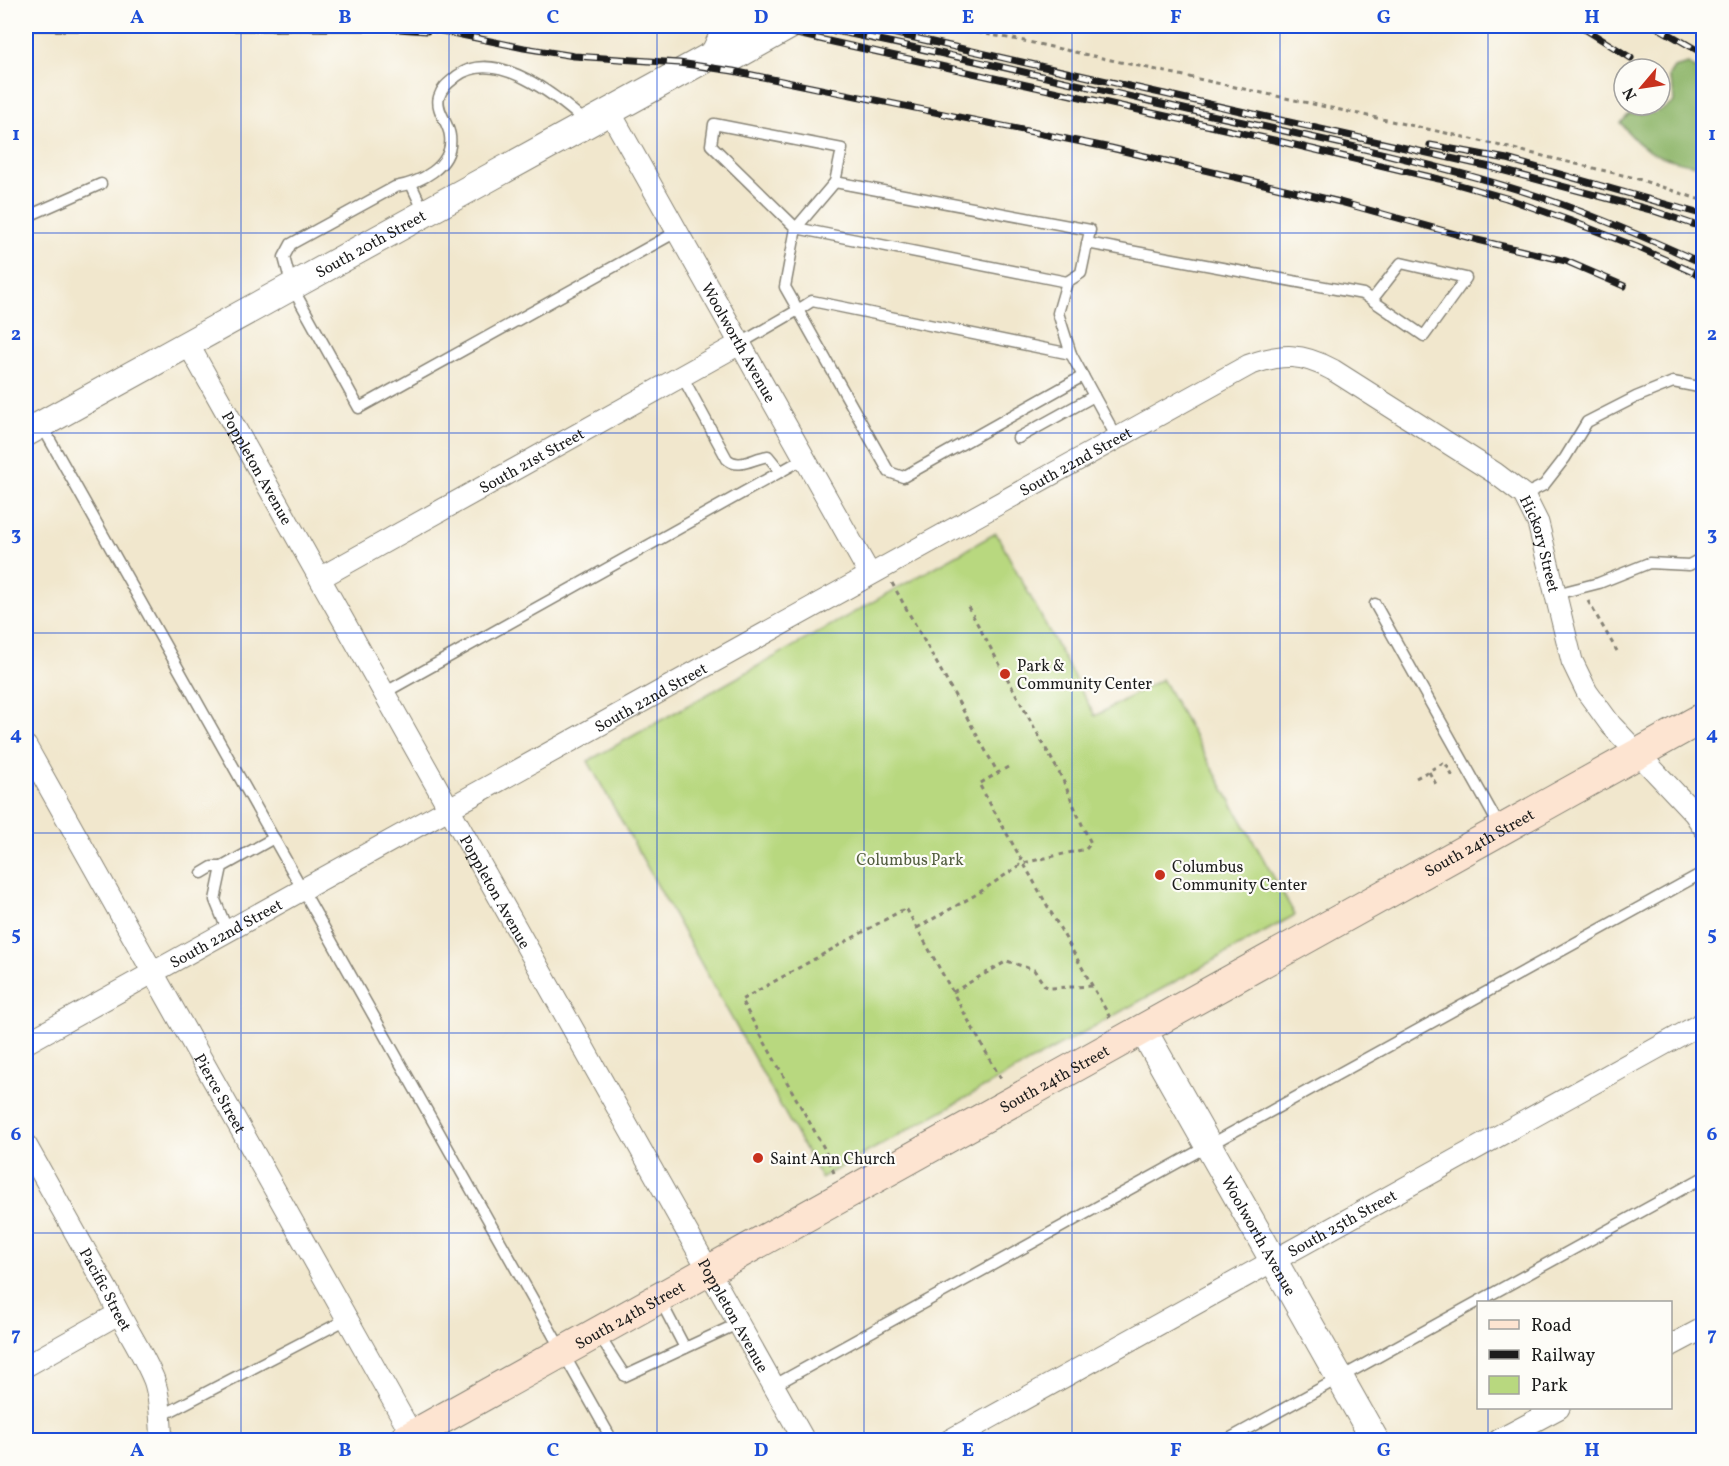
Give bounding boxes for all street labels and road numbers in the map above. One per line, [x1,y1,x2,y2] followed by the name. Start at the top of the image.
[312,206,431,284] street label: South 20th Street
[695,279,780,407] street label: Woolworth Avenue
[215,408,297,530] street label: Poppleton Avenue
[1016,422,1137,503] street label: South 22nd Street
[476,423,589,500] street label: South 21st Street
[1513,492,1564,595] street label: Hickory Street
[591,658,712,739] street label: South 22nd Street
[1421,804,1539,883] street label: South 24th Street
[453,832,535,953] street label: Poppleton Avenue
[166,894,287,975] street label: South 22nd Street
[996,1040,1115,1120] street label: South 24th Street
[188,1050,250,1138] street label: Pierce Street
[1215,1172,1300,1300] street label: Woolworth Avenue
[1284,1185,1402,1264] street label: South 25th Street
[73,1245,136,1336] street label: Pacific Street
[691,1255,773,1377] street label: Poppleton Avenue
[571,1277,690,1356] street label: South 24th Street

